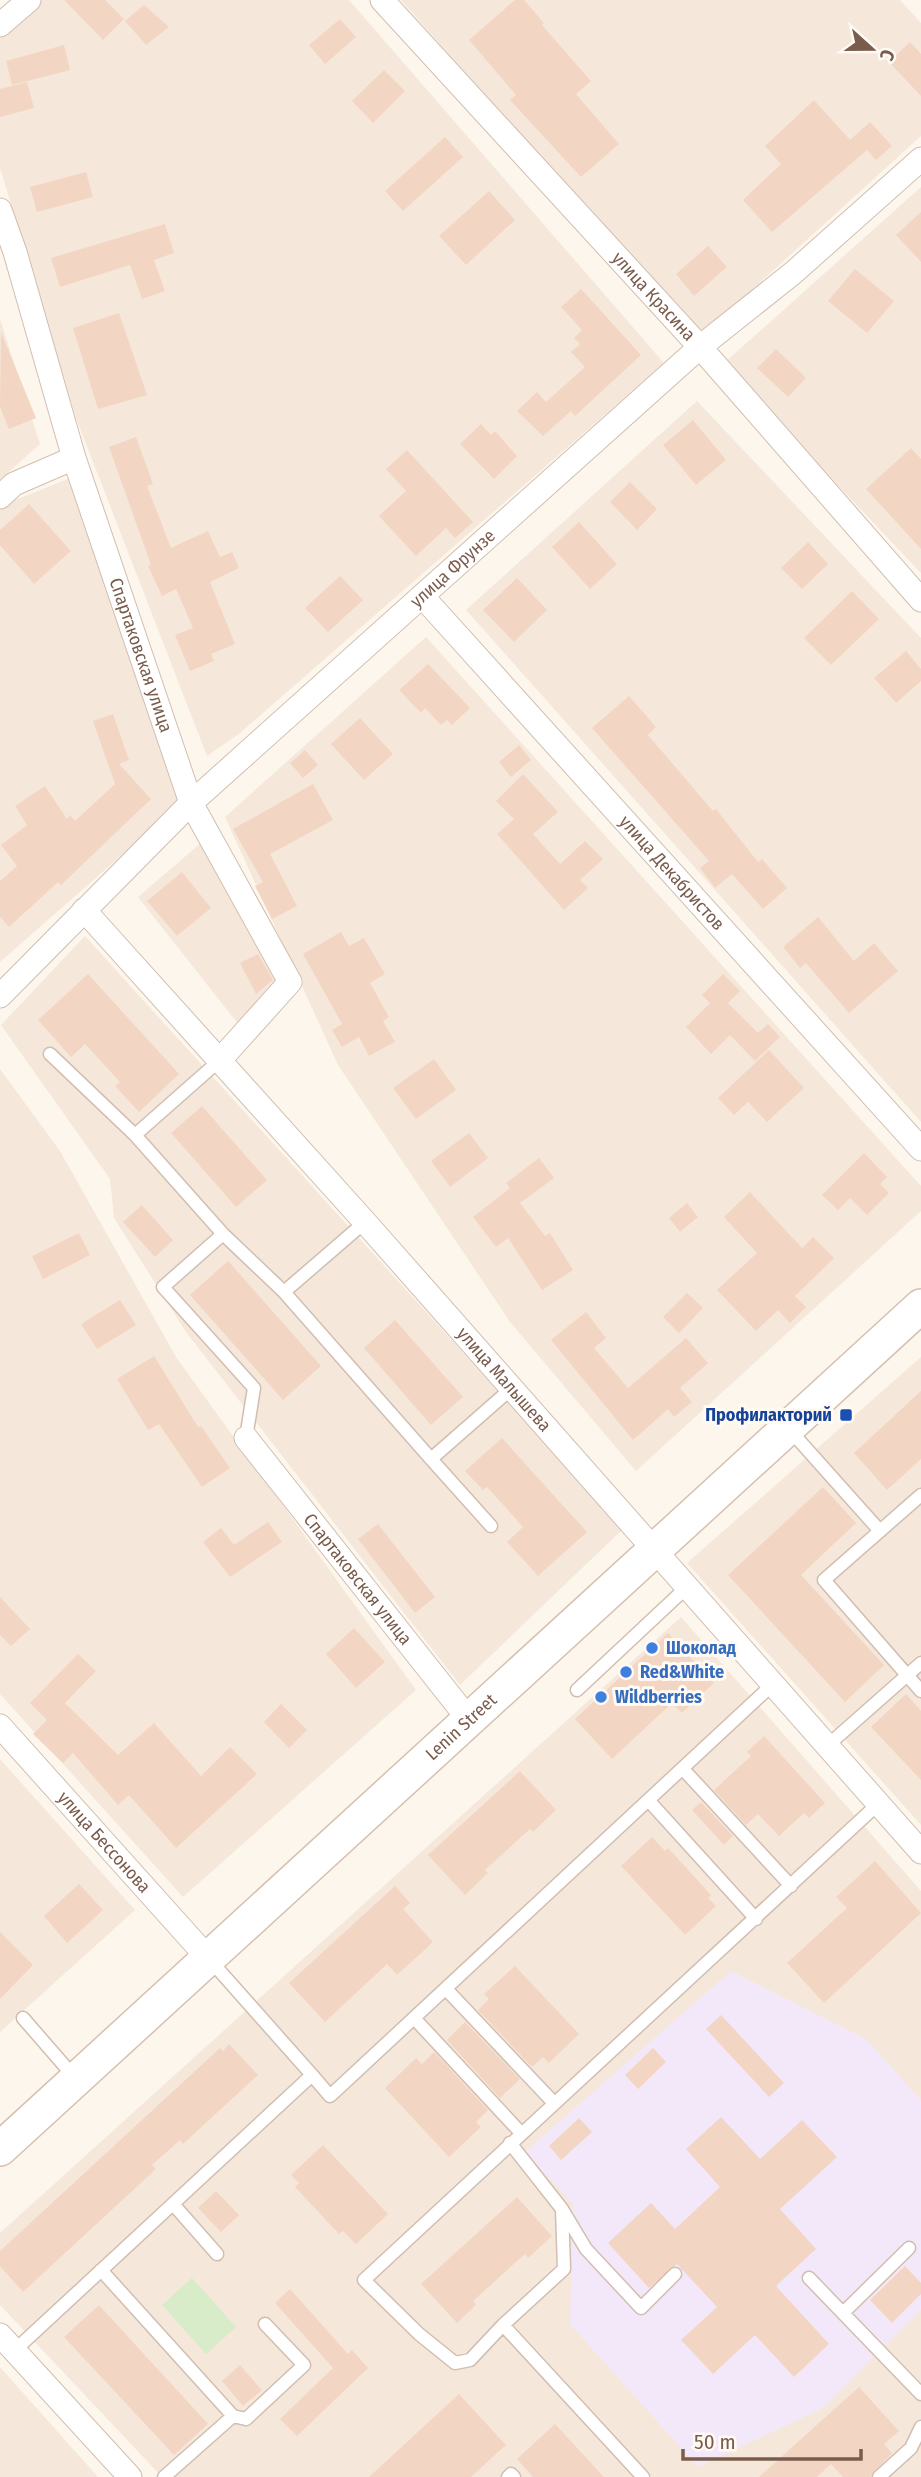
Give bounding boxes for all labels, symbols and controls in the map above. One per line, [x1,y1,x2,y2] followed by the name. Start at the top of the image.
[837,14,907,84] north arrow
[875,46,900,64] text: С
[607,247,700,346] street label: улица Красина
[406,525,500,612] street label: улица Фрунзе
[104,575,177,735] street label: Спартаковская улица
[614,811,729,935] street label: улица Декабристов
[452,1323,556,1436] street label: улица Малышева
[705,1404,832,1426] place label: Профилакторий
[838,1407,854,1423] marker: Профилакторий
[299,1509,417,1650] street label: Спартаковская улица
[666,1637,736,1659] place label: Шоколад
[644,1640,660,1656] marker: Шоколад
[640,1661,724,1683] place label: Red&White
[618,1664,634,1680] marker: Red&White
[615,1686,702,1708] place label: Wildberries
[421,1689,501,1765] street label: Lenin Street
[593,1689,609,1705] marker: Wildberries
[53,1787,155,1898] street label: улица Бессонова
[683,2418,862,2462] scale bar
[694,2429,736,2455] text: 50 m

